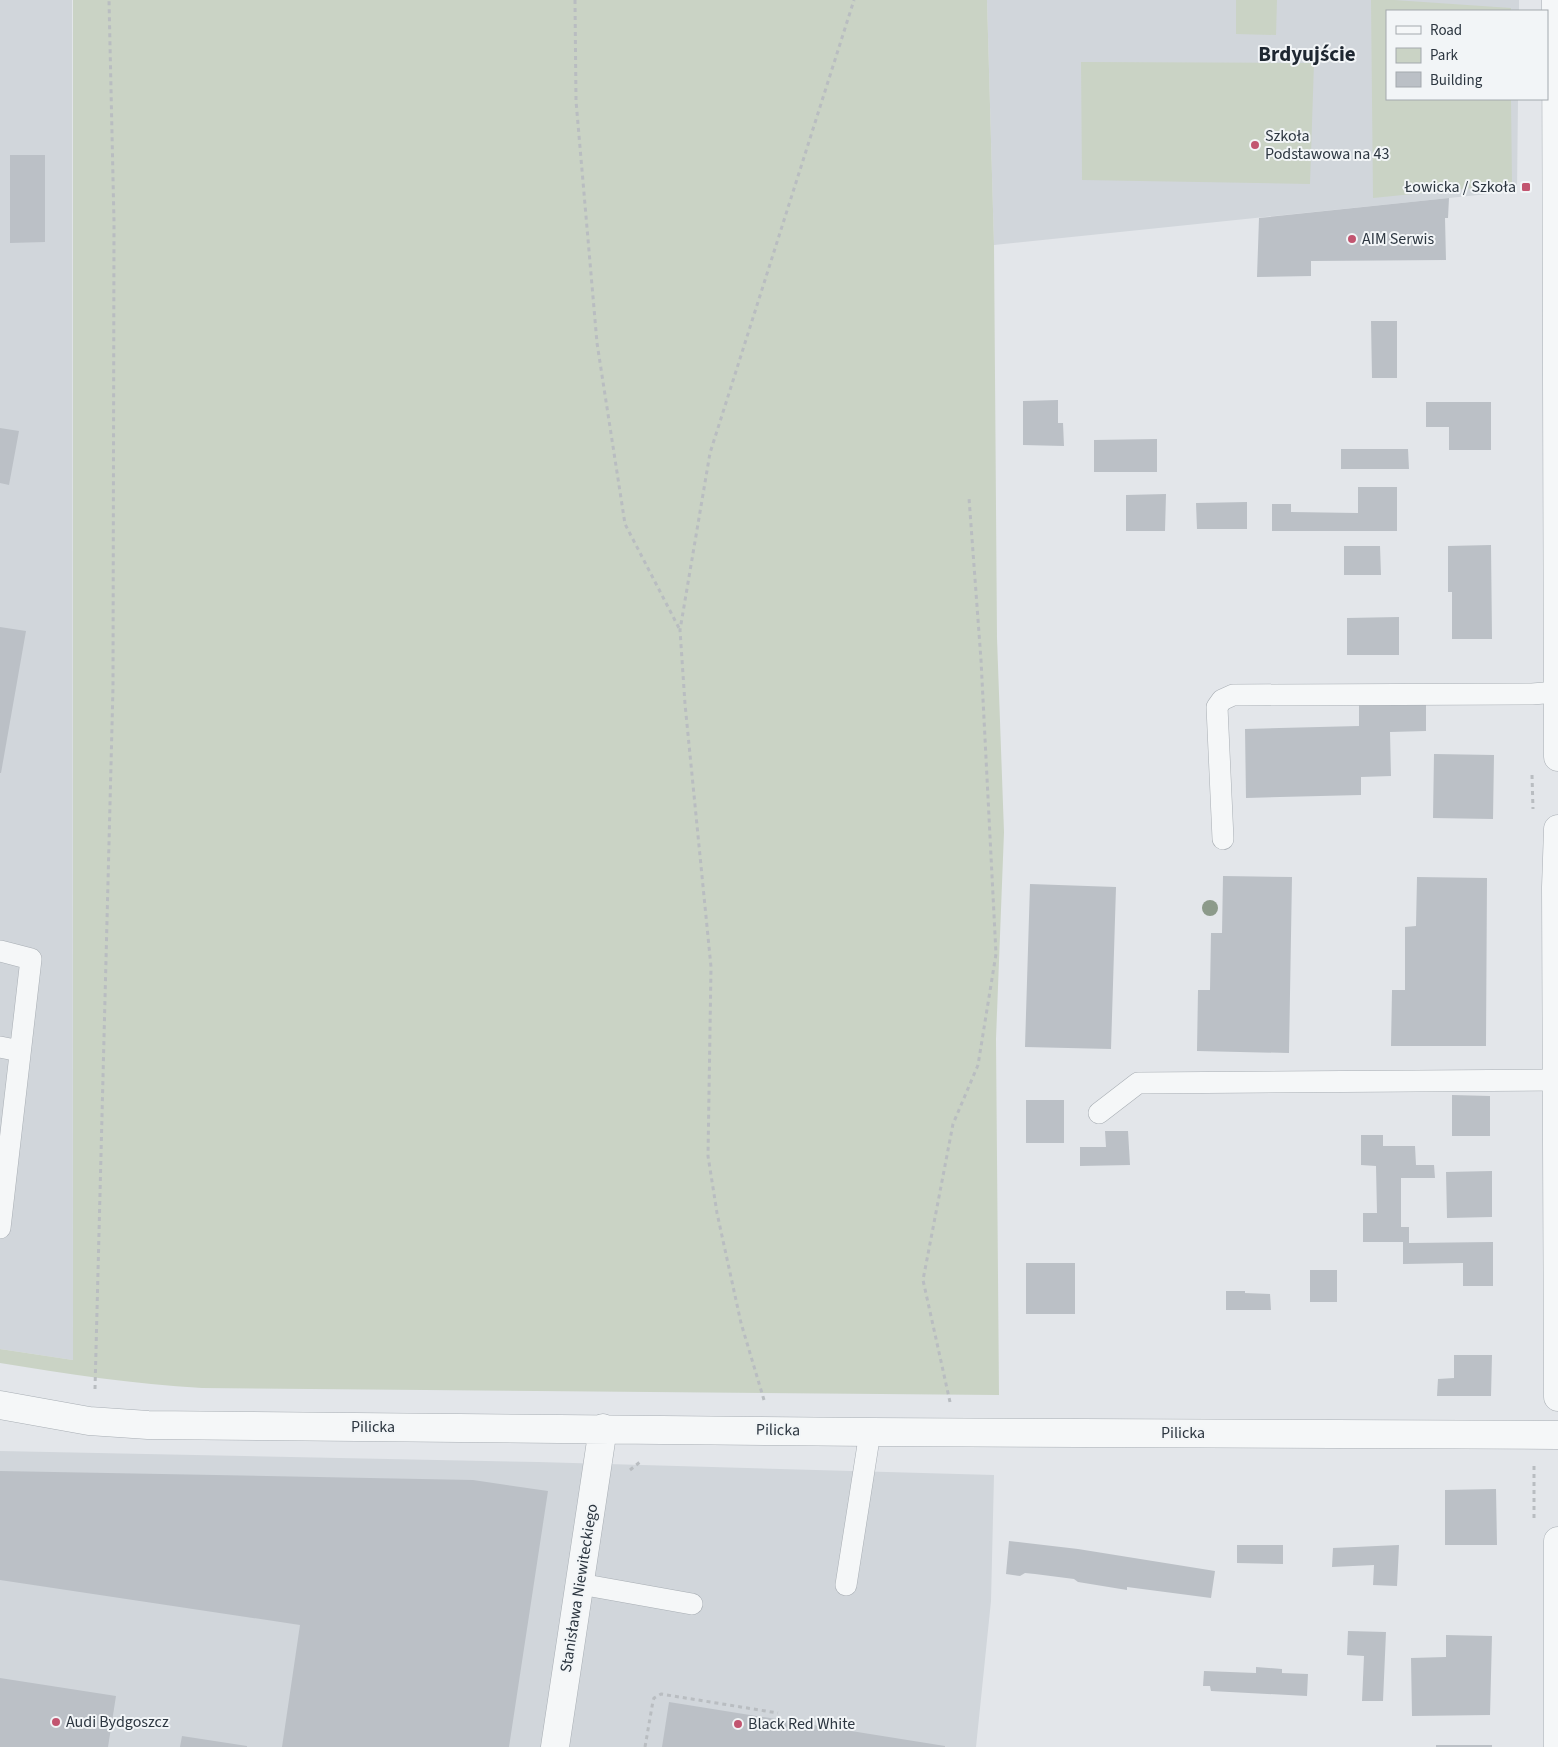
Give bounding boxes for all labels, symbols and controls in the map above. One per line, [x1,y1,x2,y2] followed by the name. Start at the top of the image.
[1386,10,1548,100] legend
[1430,20,1462,41] text: Road
[1258,39,1356,69] district label: Brdyujście
[1430,45,1459,66] text: Park
[1430,70,1483,91] text: Building
[1265,125,1389,165] place label: Szkoła Podstawowa na 43
[1249,139,1261,151] marker: Szkoła Podstawowa na 43
[1404,176,1516,198] place label: Łowicka / Szkoła
[1520,181,1532,193] marker: Łowicka / Szkoła
[1362,228,1435,250] place label: AIM Serwis
[1346,233,1358,245] marker: AIM Serwis
[351,1416,395,1438] street label: Pilicka
[756,1419,800,1441] street label: Pilicka
[1161,1422,1205,1444] street label: Pilicka
[555,1502,603,1674] street label: Stanisława Niewiteckiego
[66,1711,169,1733] place label: Audi Bydgoszcz
[748,1713,855,1735] place label: Black Red White
[50,1716,62,1728] marker: Audi Bydgoszcz
[732,1718,744,1730] marker: Black Red White

